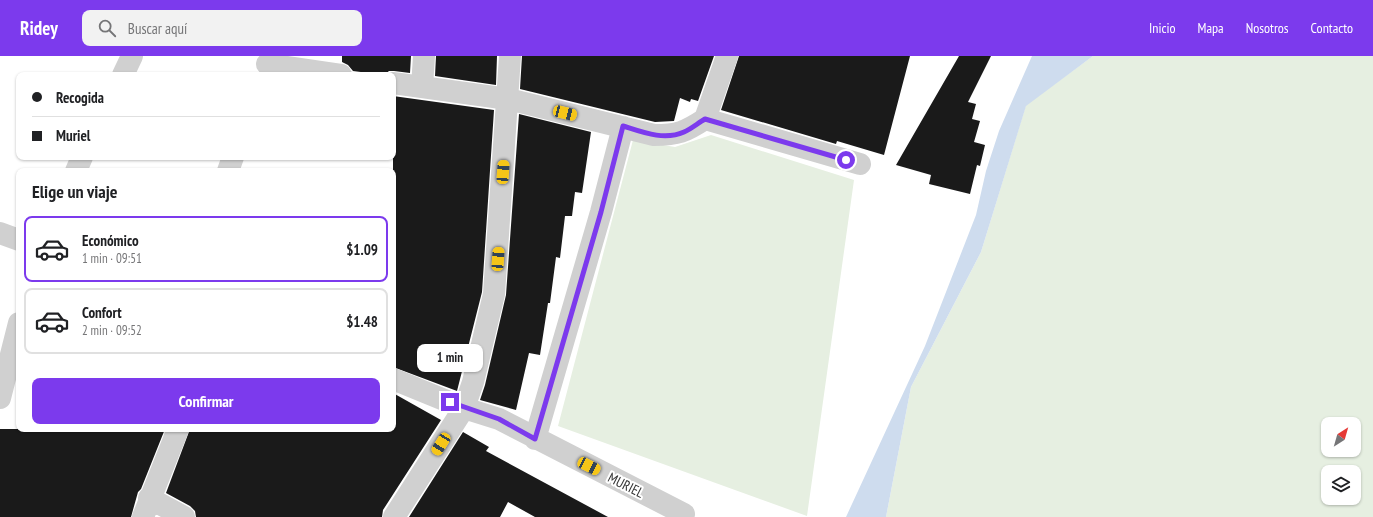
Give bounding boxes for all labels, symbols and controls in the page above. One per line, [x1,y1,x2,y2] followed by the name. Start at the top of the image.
[82,10,362,46] search box
[20,16,58,40] text: Ridey
[96,17,118,39] icon: search
[128,19,187,38] text: Buscar aquí
[1149,19,1176,37] text: Inicio
[1198,19,1224,37] text: Mapa
[1246,19,1289,37] text: Nosotros
[1311,19,1353,37] text: Contacto
[56,88,104,107] text: Recogida
[552,104,578,122] car
[56,126,91,145] text: Muriel
[837,151,855,169] route start
[496,160,510,184] car
[32,180,117,203] text: Elige un viaje
[34,231,70,267] icon: car
[82,231,139,250] text: Económico
[346,240,378,259] text: $1.09
[491,247,505,271] car
[82,250,142,267] text: 1 min · 09:51
[34,303,70,339] icon: car
[82,303,122,322] text: Confort
[346,312,378,331] text: $1.48
[82,322,142,339] text: 2 min · 09:52
[417,344,483,372] callout: 1 min
[437,349,463,366] text: 1 min
[32,378,380,424] button: Confirmar
[441,393,459,411] route end
[1321,417,1361,457] north arrow
[1321,417,1361,505] map controls
[430,431,452,457] car
[576,455,602,477] car
[1321,465,1361,505] button: layers
[605,468,647,502] street label: MURIEL

